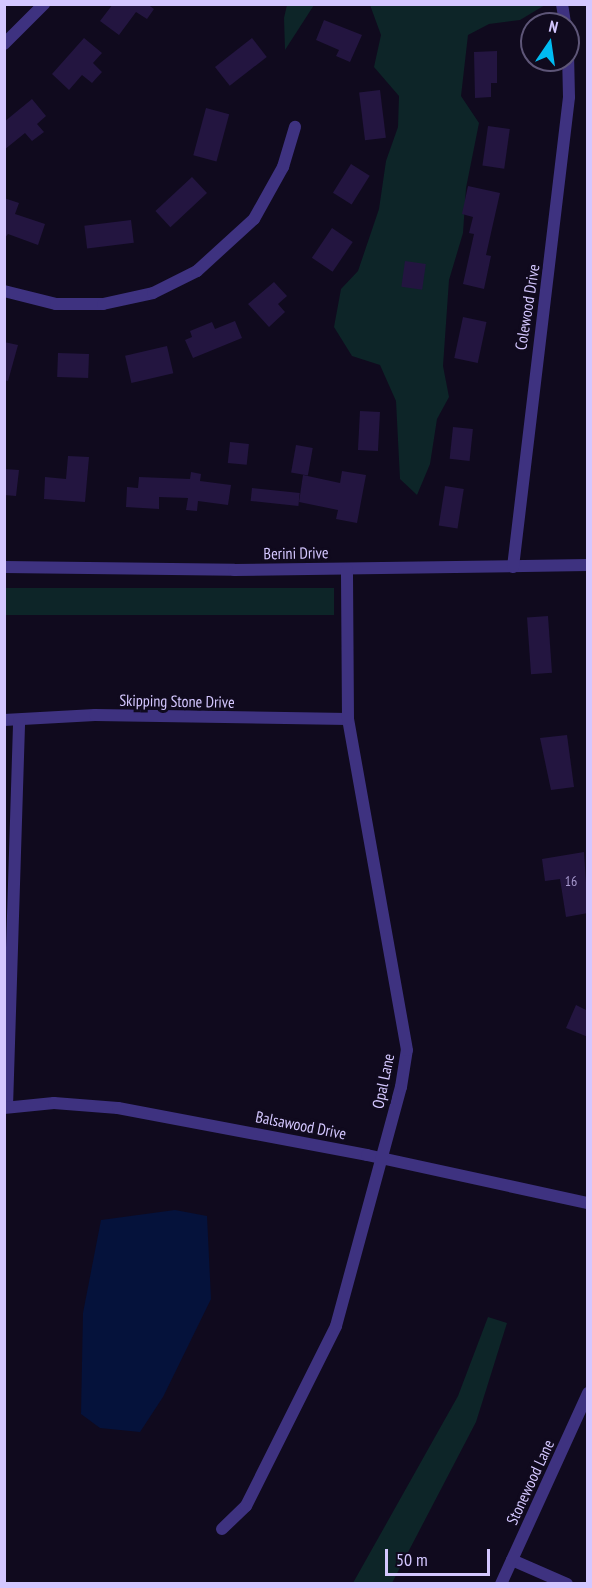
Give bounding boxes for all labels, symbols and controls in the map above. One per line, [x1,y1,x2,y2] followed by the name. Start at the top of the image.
[520,12,580,72] north arrow
[547,16,560,37] text: N
[511,263,543,351] street label: Colewood Drive
[263,543,329,563] street label: Berini Drive
[119,690,235,712] street label: Skipping Stone Drive
[565,873,577,889] house number: 16
[368,1052,398,1110] street label: Opal Lane
[254,1107,348,1143] street label: Balsawood Drive
[502,1437,558,1527] street label: Stonewood Lane
[388,1537,493,1575] scale bar
[396,1548,428,1571] text: 50 m

